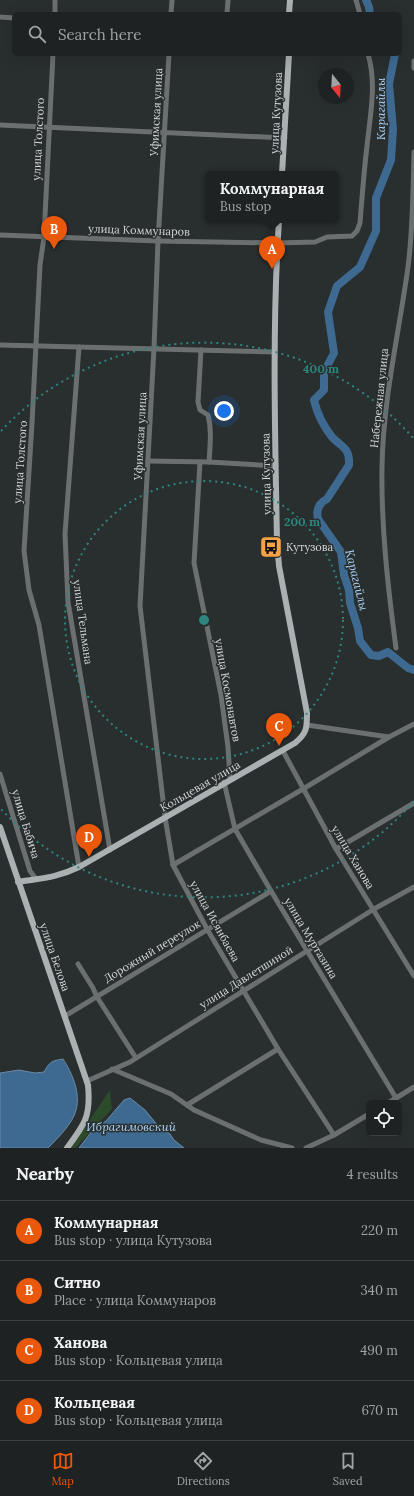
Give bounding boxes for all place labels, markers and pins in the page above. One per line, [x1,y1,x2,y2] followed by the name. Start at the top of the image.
[41,216,67,249] pin: B
[259,236,285,269] pin: A
[258,534,284,560] bus stop icon: Кутузова
[286,540,333,554] place label: Кутузова
[197,613,211,627] centre of rings
[266,713,292,746] pin: C
[76,824,102,857] pin: D

